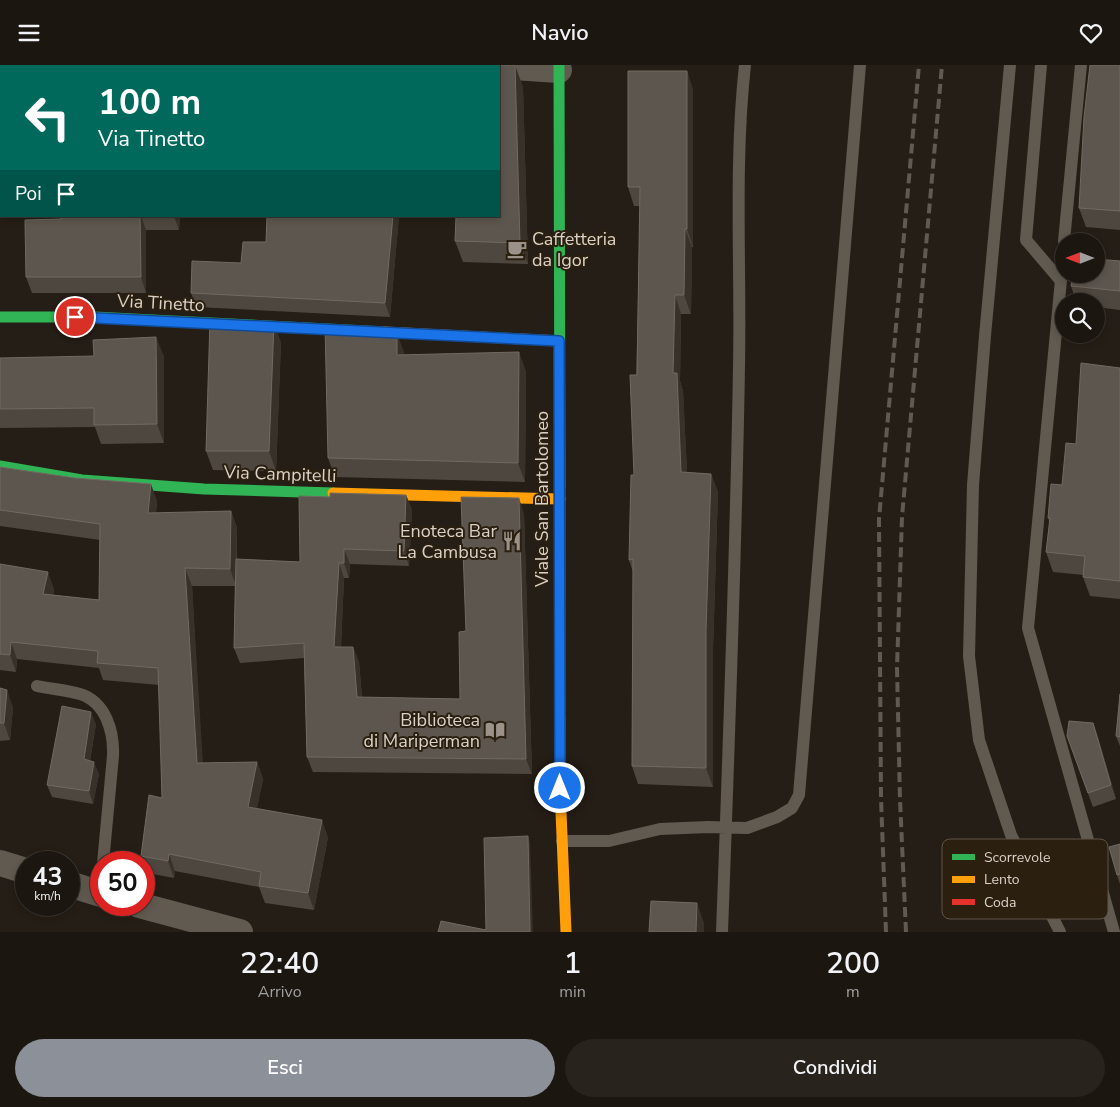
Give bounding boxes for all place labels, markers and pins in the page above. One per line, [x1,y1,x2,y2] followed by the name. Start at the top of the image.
[532,227,616,272] place label: Caffetteria da Igor
[506,238,528,260] cafe icon: Caffetteria da Igor
[54,296,96,338] pin
[398,519,498,564] place label: Enoteca Bar La Cambusa
[501,530,523,552] restaurant icon: Enoteca Bar La Cambusa
[363,708,480,753] place label: Biblioteca di Mariperman
[484,719,506,741] library icon: Biblioteca di Mariperman

